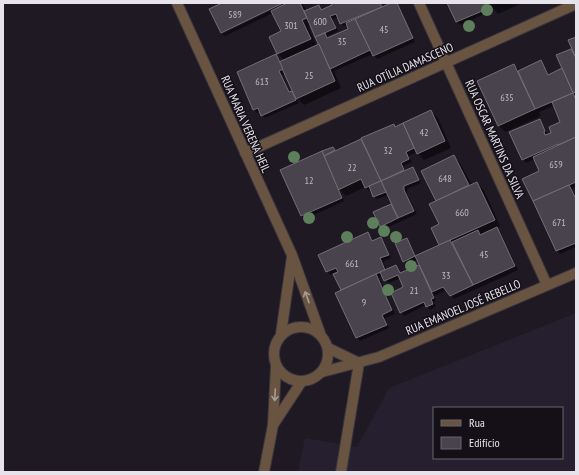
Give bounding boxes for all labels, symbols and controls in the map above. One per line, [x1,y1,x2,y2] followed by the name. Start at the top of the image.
[228,8,242,21] house number: 589
[313,15,327,28] house number: 600
[284,19,298,32] house number: 301
[380,23,389,36] house number: 45
[338,35,347,48] house number: 35
[355,39,456,95] street label: RUA OTÍLIA DAMASCENO
[305,69,314,82] house number: 25
[218,73,274,175] street label: RUA MARIA VERENA HEIL
[255,75,269,88] house number: 613
[462,77,528,201] street label: RUA OSCAR MARTINS DA SILVA
[500,91,514,104] house number: 635
[420,126,429,139] house number: 42
[384,144,393,157] house number: 32
[549,158,563,171] house number: 659
[348,161,357,174] house number: 22
[438,172,452,185] house number: 648
[305,174,314,187] house number: 12
[455,206,469,219] house number: 660
[552,216,566,229] house number: 671
[480,248,489,261] house number: 45
[345,257,359,270] house number: 661
[442,269,451,282] house number: 33
[403,276,523,338] street label: RUA EMANOEL JOSÉ REBELLO
[410,284,419,297] house number: 21
[302,291,310,303] one-way arrow
[362,296,366,309] house number: 9
[271,388,278,401] one-way arrow
[433,407,563,459] legend
[469,415,485,430] text: Rua
[469,435,500,450] text: Edifício

